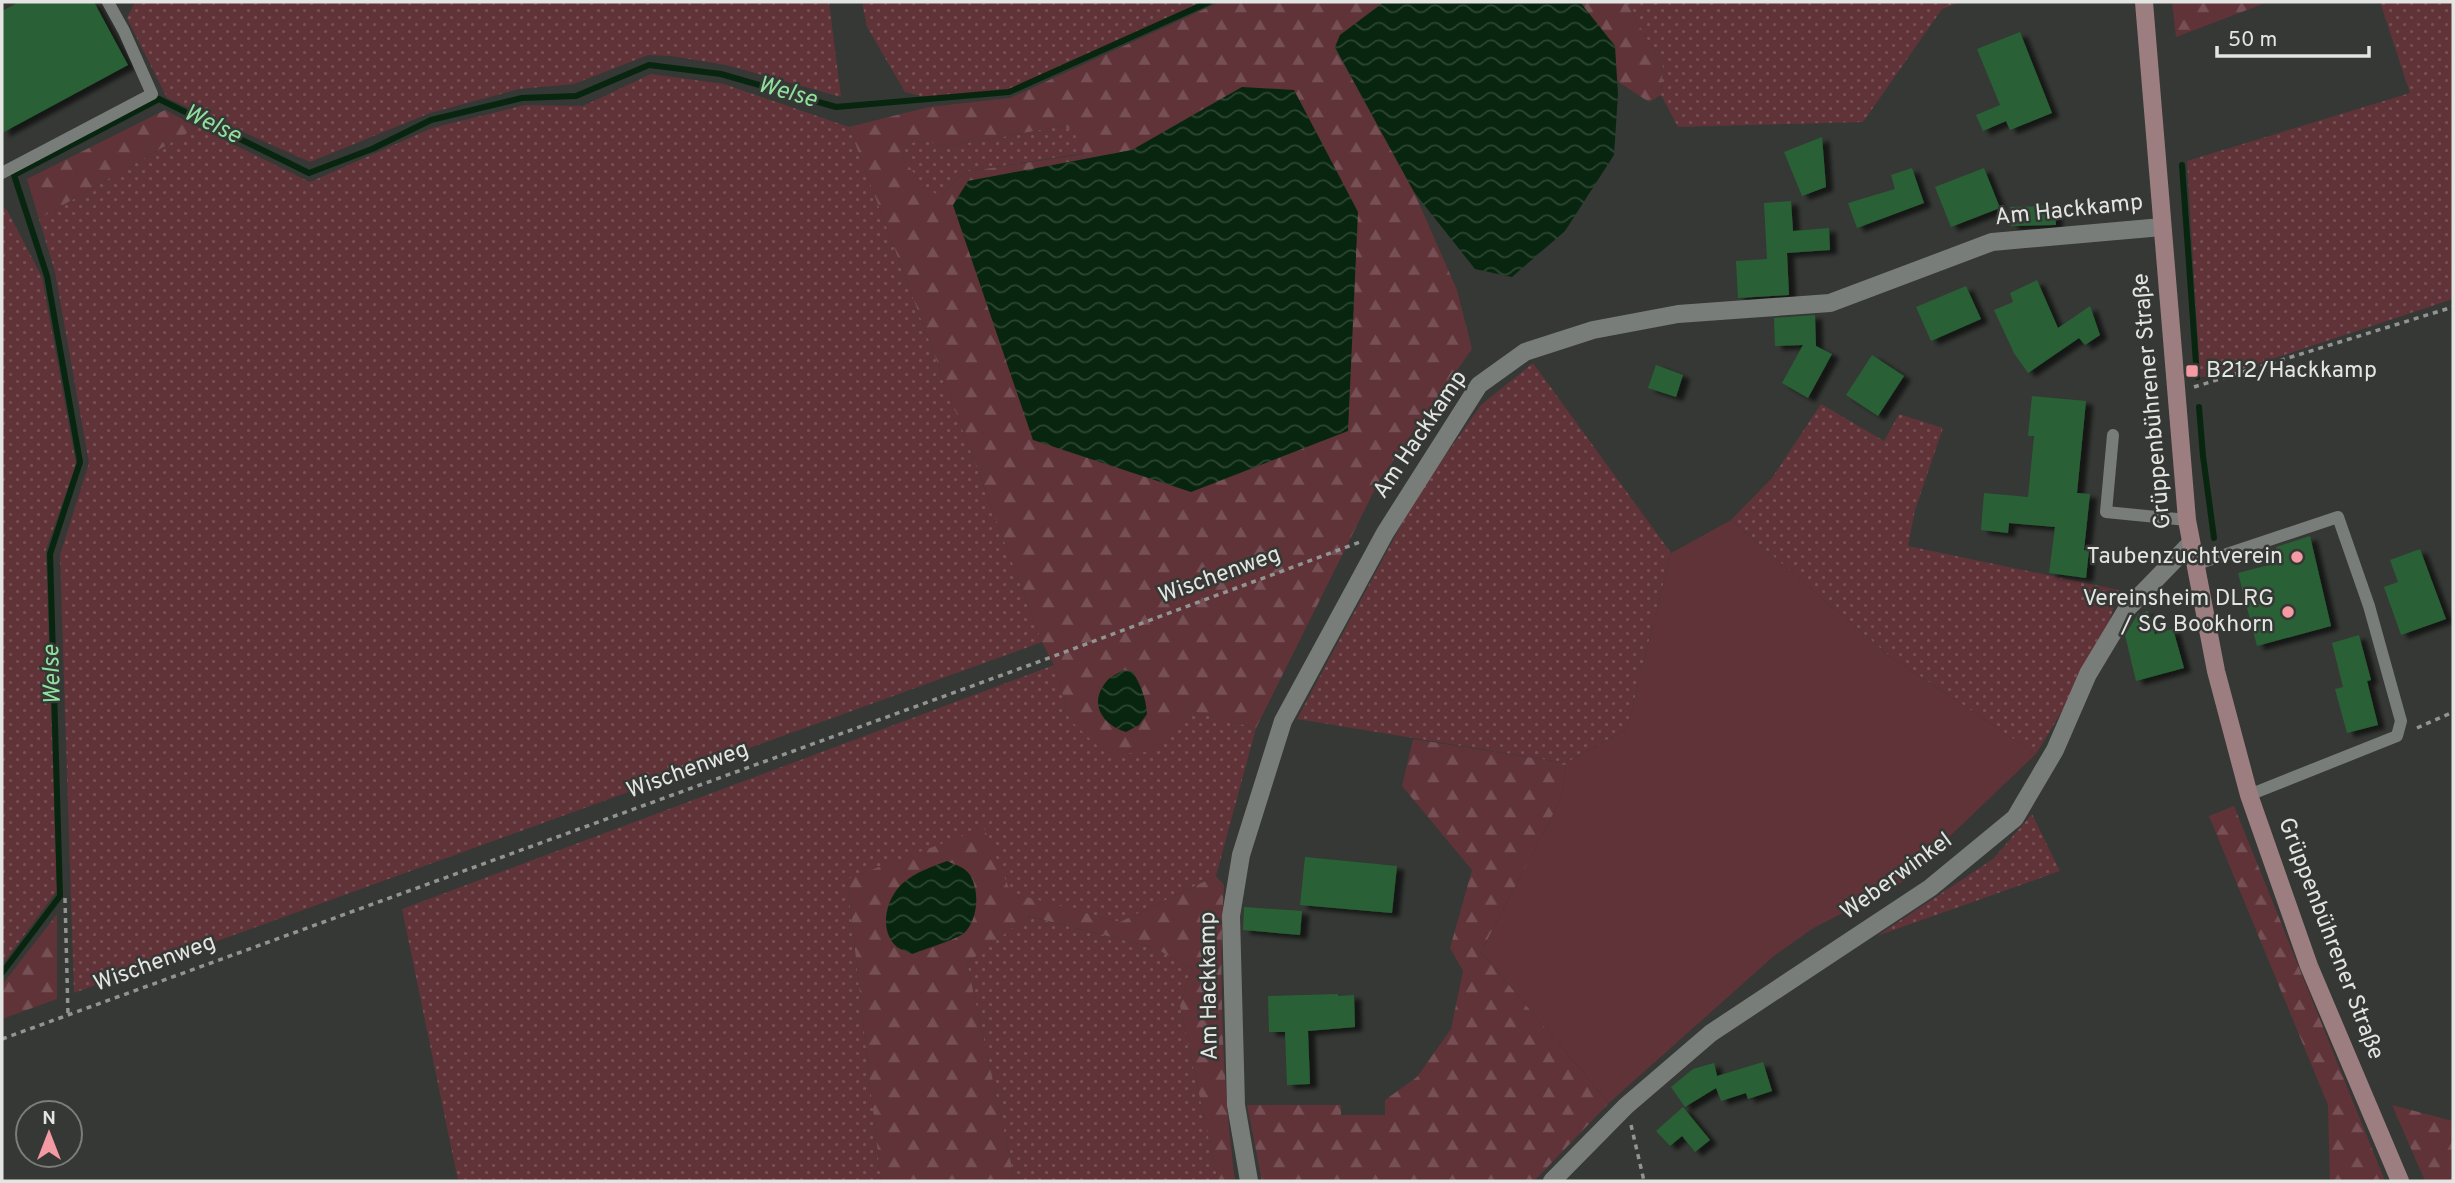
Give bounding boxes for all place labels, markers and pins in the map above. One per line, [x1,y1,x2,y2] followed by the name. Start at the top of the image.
[2206,357,2377,386] place label: B212/Hackkamp
[2184,363,2200,379] marker: B212/Hackkamp
[2087,543,2283,572] place label: Taubenzuchtverein
[2289,549,2305,565] marker: Taubenzuchtverein
[2083,585,2274,640] place label: Vereinsheim DLRG / SG Bookhorn
[2280,604,2296,620] marker: Vereinsheim DLRG / SG Bookhorn

